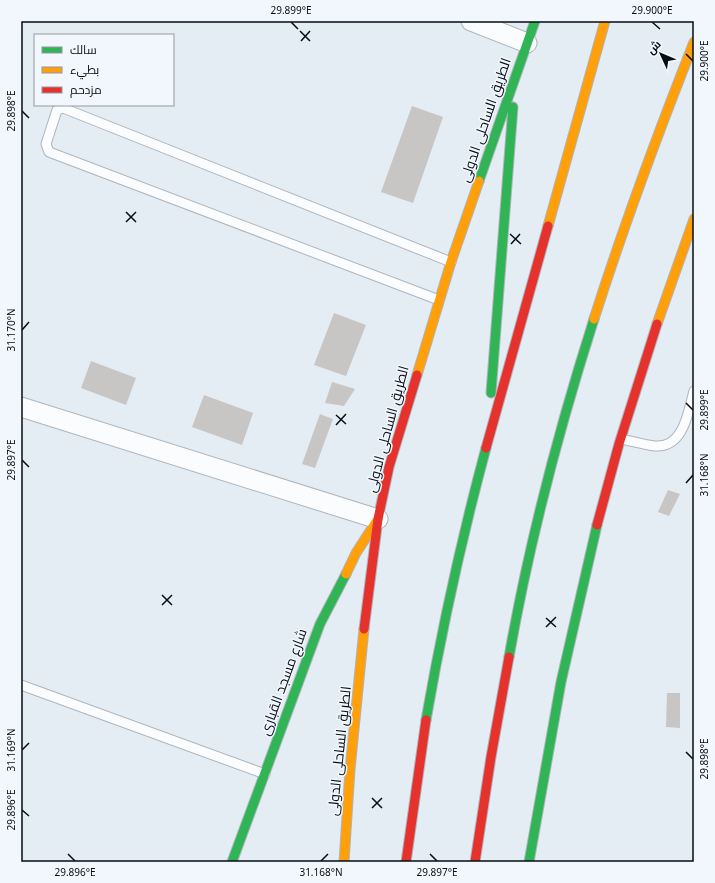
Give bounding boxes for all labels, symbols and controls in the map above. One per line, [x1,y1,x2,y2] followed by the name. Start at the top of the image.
[270,3,312,17] text: 29.899°E
[631,3,673,17] text: 29.900°E
[34,34,174,106] legend
[641,34,681,74] north arrow
[643,36,664,57] text: ش
[697,40,711,82] text: 29.900°E
[70,41,97,58] text: سالك
[454,55,515,185] street label: الطريق الساحلى الدولى
[70,61,99,80] text: بطيء
[70,81,102,98] text: مزدحم
[4,90,18,132] text: 29.898°E
[4,308,18,352] text: 31.170°N
[360,363,413,494] street label: الطريق الساحلى الدولى
[697,389,711,431] text: 29.899°E
[4,439,18,481] text: 29.897°E
[697,453,711,497] text: 31.168°N
[254,626,311,738] street label: شارع مسجد القبارى
[322,685,355,817] street label: الطريق الساحلى الدولى
[4,728,18,772] text: 31.169°N
[697,738,711,780] text: 29.898°E
[4,789,18,831] text: 29.896°E
[54,865,96,879] text: 29.896°E
[299,865,343,879] text: 31.168°N
[416,865,458,879] text: 29.897°E

